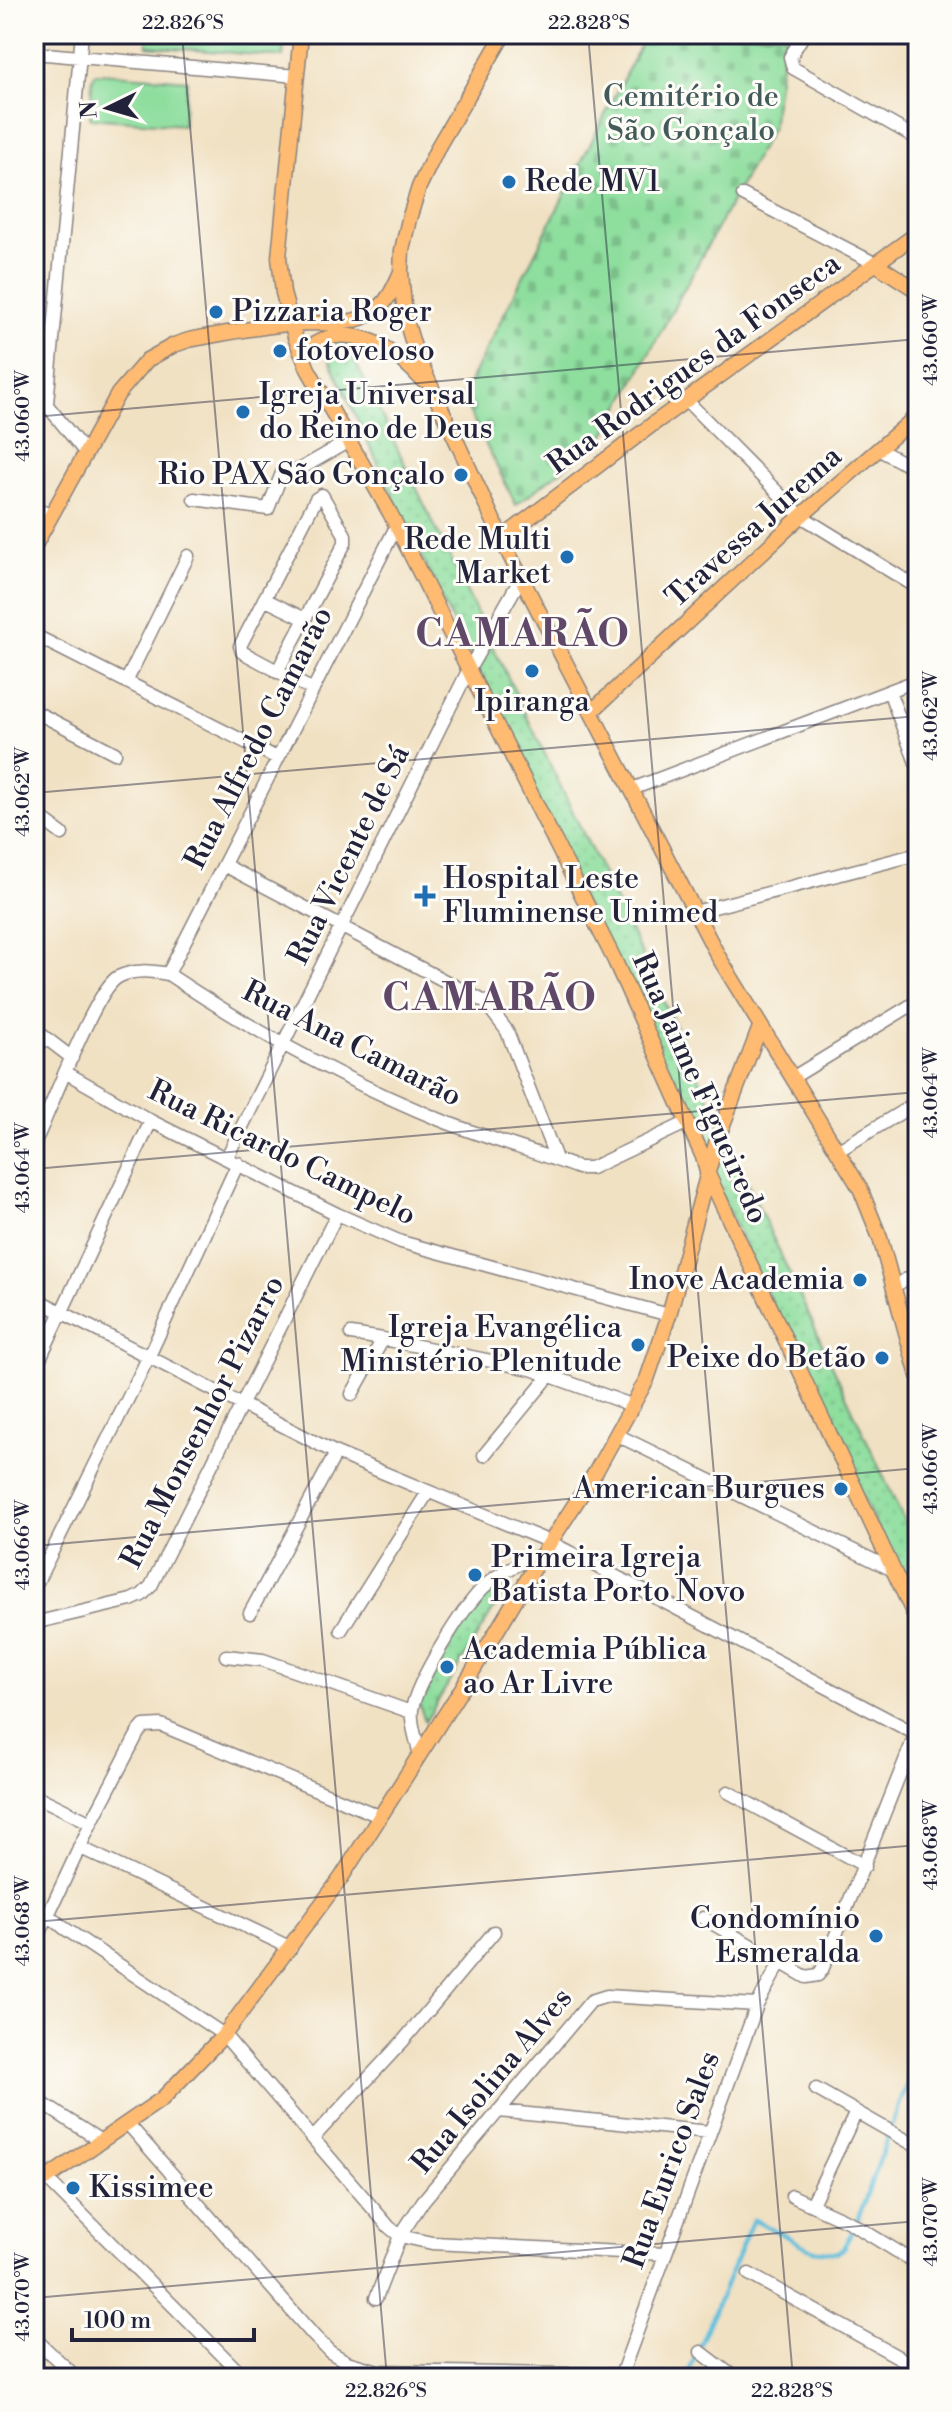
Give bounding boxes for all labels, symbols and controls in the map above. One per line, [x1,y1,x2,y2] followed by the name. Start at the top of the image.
[142,11,224,36] text: 22.826°S
[548,11,630,36] text: 22.828°S
[68,68,148,148] north arrow
[603,78,779,150] park label: Cemitério de São Gonçalo
[75,99,104,119] text: N
[525,163,660,201] place label: Rede MV1
[500,173,518,191] marker: Rede MV1
[540,244,849,483] street label: Rua Rodrigues da Fonseca
[232,293,432,331] place label: Pizzaria Roger
[919,293,944,386] text: 43.060°W
[207,303,225,321] marker: Pizzaria Roger
[296,332,435,370] place label: fotoveloso
[271,342,289,360] marker: fotoveloso
[11,369,36,462] text: 43.060°W
[259,376,493,448] place label: Igreja Universal do Reino de Deus
[234,403,252,421] marker: Igreja Universal do Reino de Deus
[658,437,851,616] street label: Travessa Jurema
[158,456,445,494] place label: Rio PAX São Gonçalo
[452,466,470,484] marker: Rio PAX São Gonçalo
[404,521,551,593] place label: Rede Multi Market
[558,548,576,566] marker: Rede Multi Market
[176,600,342,876] street label: Rua Alfredo Camarão
[415,608,631,658] district label: CAMARÃO
[523,662,541,680] marker: Ipiranga
[919,670,944,761] text: 43.062°W
[474,683,590,721] place label: Ipiranga
[279,738,419,971] street label: Rua Vicente de Sá
[11,746,36,837] text: 43.062°W
[443,860,718,932] place label: Hospital Leste Fluminense Unimed
[414,885,436,907] marker: Hospital Leste Fluminense Unimed
[623,946,777,1230] street label: Rua Jaime Figueiredo
[236,972,468,1116] street label: Rua Ana Camarão
[382,972,598,1022] district label: CAMARÃO
[919,1047,944,1138] text: 43.064°W
[142,1072,422,1234] street label: Rua Ricardo Campelo
[11,1122,36,1213] text: 43.064°W
[629,1261,845,1299] place label: Inove Academia
[113,1269,293,1575] street label: Rua Monsenhor Pizarro
[851,1271,869,1289] marker: Inove Academia
[341,1309,623,1381] place label: Igreja Evangélica Ministério Plenitude
[629,1336,647,1354] marker: Igreja Evangélica Ministério Plenitude
[667,1339,866,1377] place label: Peixe do Betão
[873,1349,891,1367] marker: Peixe do Betão
[919,1423,944,1514] text: 43.066°W
[572,1470,825,1508] place label: American Burgues
[832,1480,850,1498] marker: American Burgues
[11,1499,36,1590] text: 43.066°W
[490,1539,745,1611] place label: Primeira Igreja Batista Porto Novo
[466,1566,484,1584] marker: Primeira Igreja Batista Porto Novo
[462,1631,708,1703] place label: Academia Pública ao Ar Livre
[438,1658,456,1676] marker: Academia Pública ao Ar Livre
[919,1799,944,1890] text: 43.068°W
[11,1875,36,1966] text: 43.068°W
[690,1900,861,1972] place label: Condomínio Esmeralda
[867,1927,885,1945] marker: Condomínio Esmeralda
[403,1980,581,2182] street label: Rua Isolina Alves
[615,2046,729,2274] street label: Rua Eurico Sales
[89,2169,214,2207] place label: Kissimee
[919,2177,944,2266] text: 43.070°W
[64,2179,82,2197] marker: Kissimee
[11,2252,36,2341] text: 43.070°W
[72,2292,254,2342] scale bar
[84,2306,151,2336] text: 100 m
[345,2379,427,2404] text: 22.826°S
[751,2379,833,2404] text: 22.828°S

